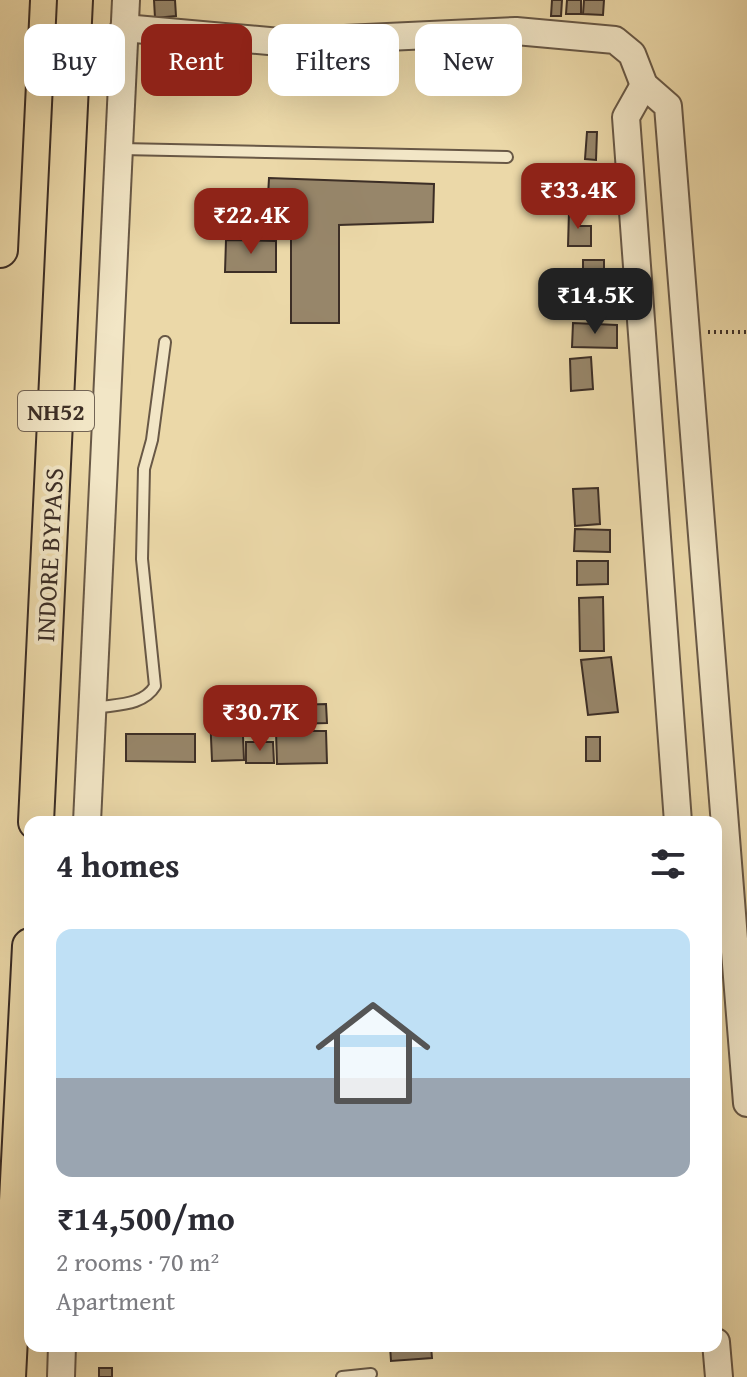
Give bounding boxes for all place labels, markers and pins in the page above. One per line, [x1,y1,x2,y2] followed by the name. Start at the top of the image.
[513,163,643,231] pin: ₹33.4K
[186,188,316,256] pin: ₹22.4K
[530,268,660,336] pin: ₹14.5K
[195,685,325,753] pin: ₹30.7K

